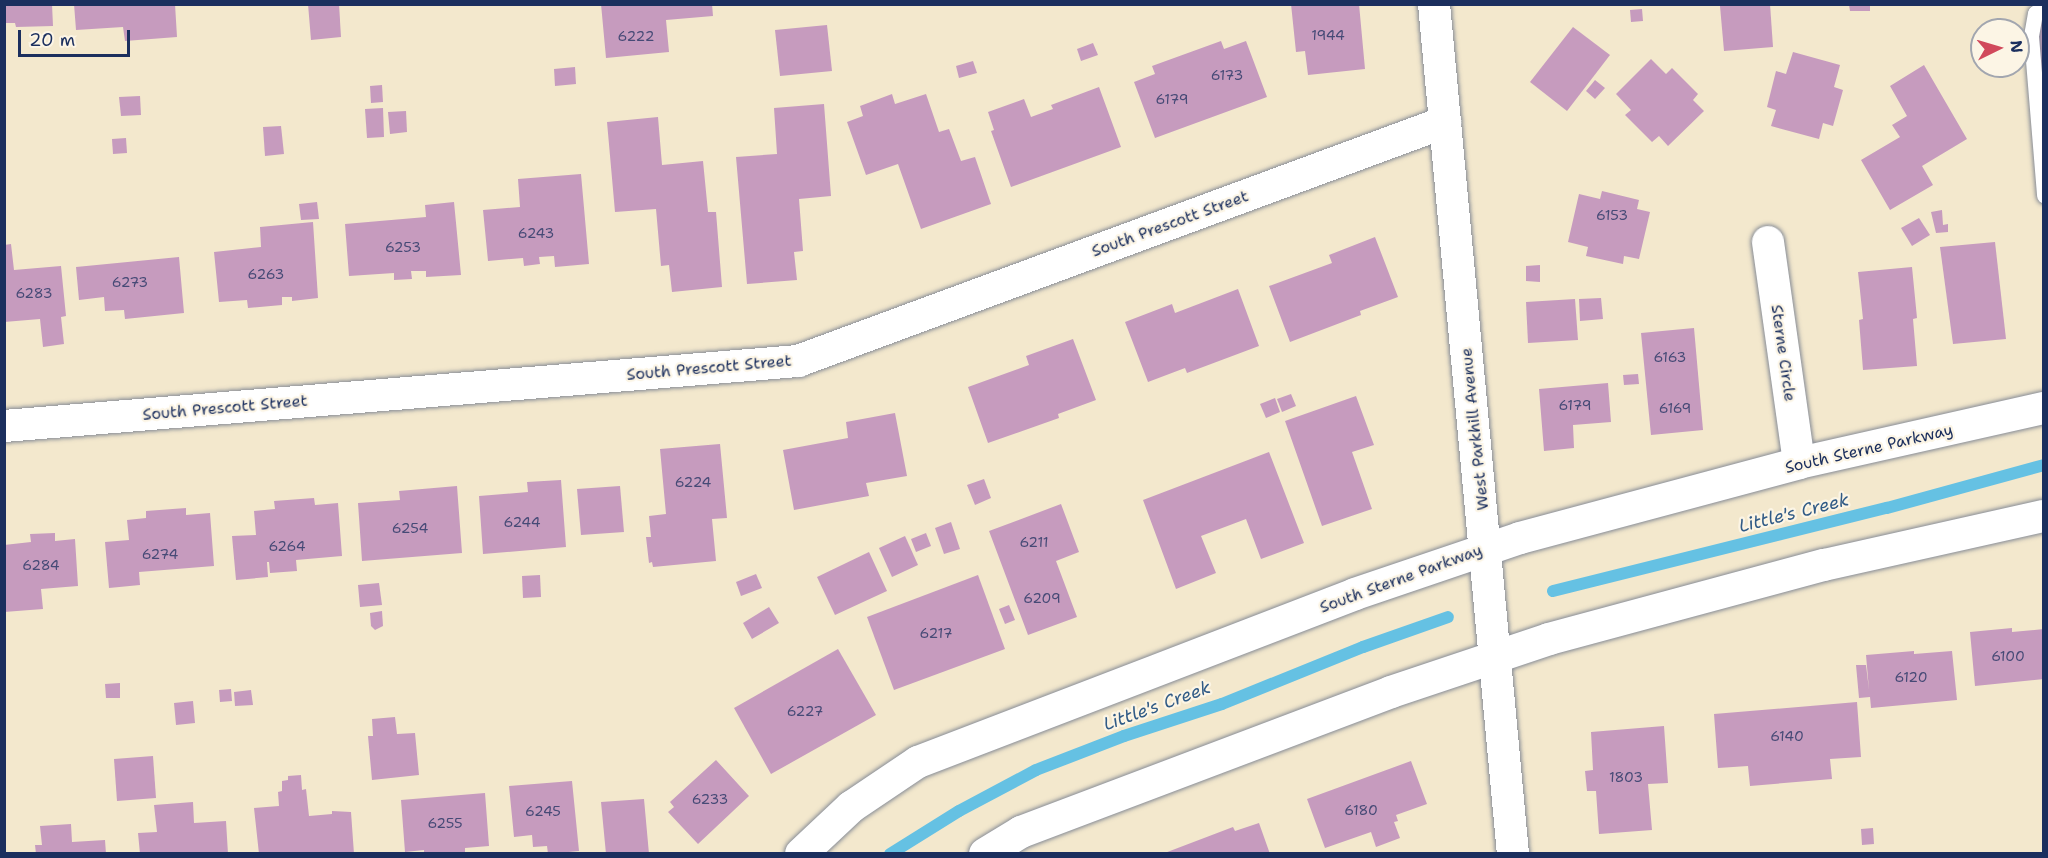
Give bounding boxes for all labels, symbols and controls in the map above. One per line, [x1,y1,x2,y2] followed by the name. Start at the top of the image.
[21,18,134,56] scale bar
[1970,18,2030,78] north arrow
[1311,27,1345,43] house number: 1944
[29,28,75,52] text: 20 m
[618,28,654,44] house number: 6222
[2005,39,2027,54] text: N
[1211,67,1243,83] house number: 6173
[1156,91,1188,107] house number: 6179
[1089,187,1251,261] street label: South Prescott Street
[1596,207,1628,223] house number: 6153
[518,225,554,241] house number: 6243
[385,239,421,255] house number: 6253
[248,266,284,282] house number: 6263
[112,274,148,290] house number: 6273
[15,285,53,301] house number: 6283
[1767,303,1799,403] street label: Sterne Circle
[1457,347,1493,511] street label: West Parkhill Avenue
[1654,349,1686,365] house number: 6163
[626,351,792,385] street label: South Prescott Street
[142,391,308,425] street label: South Prescott Street
[1559,397,1591,413] house number: 6179
[1659,400,1691,416] house number: 6169
[1783,420,1955,478] street label: South Sterne Parkway
[675,474,711,490] house number: 6224
[1737,489,1851,537] water label: Little's Creek
[503,514,541,530] house number: 6244
[392,520,428,536] house number: 6254
[1019,534,1049,550] house number: 6211
[268,538,306,554] house number: 6264
[1317,541,1485,617] street label: South Sterne Parkway
[142,546,178,562] house number: 6274
[22,557,60,573] house number: 6284
[1023,590,1061,606] house number: 6209
[920,625,952,641] house number: 6217
[1991,648,2025,664] house number: 6100
[1894,669,1928,685] house number: 6120
[1100,677,1214,735] water label: Little's Creek
[787,703,823,719] house number: 6227
[1770,728,1804,744] house number: 6140
[1609,769,1643,785] house number: 1803
[692,791,728,807] house number: 6233
[1344,802,1378,818] house number: 6180
[525,803,561,819] house number: 6245
[427,815,463,831] house number: 6255

